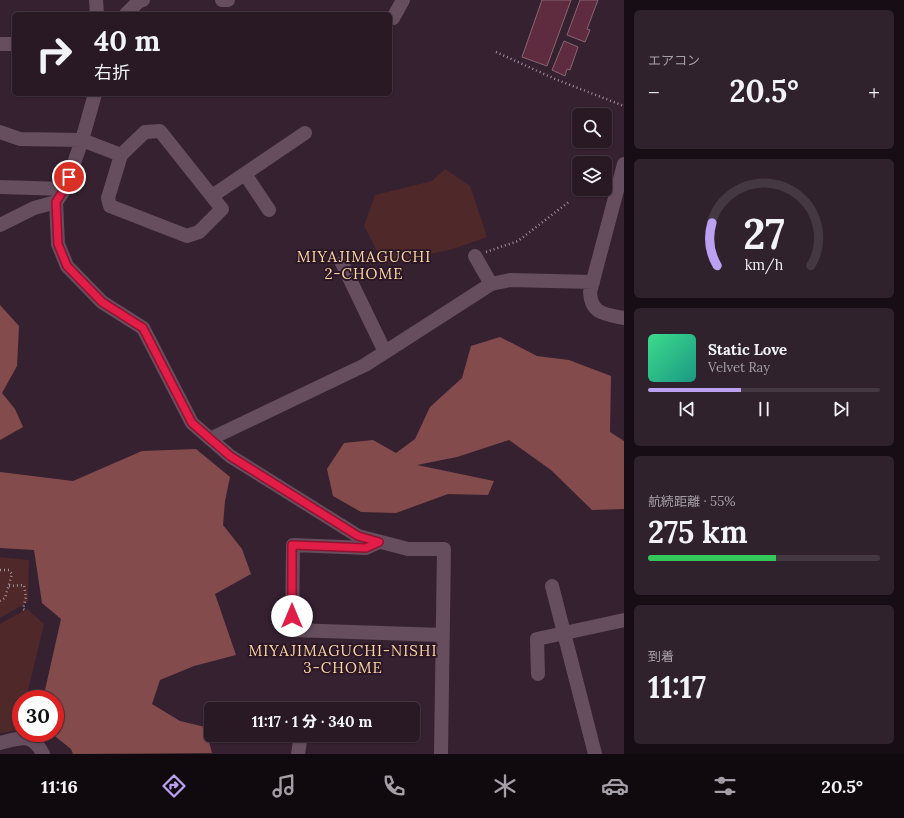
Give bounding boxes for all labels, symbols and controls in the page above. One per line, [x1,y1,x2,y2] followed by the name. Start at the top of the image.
[94,23,160,59] text: 40 m
[28,28,80,80] icon: right
[648,52,700,69] text: エアコン
[94,61,130,84] text: 右折
[729,72,799,110] text: 20.5°
[648,78,660,106] text: −
[868,78,880,106] text: +
[572,108,612,196] map controls
[572,108,612,148] button: search
[572,156,612,196] button: layers
[52,160,86,194] pin
[58,166,80,188] icon: arrive
[743,207,785,260] text: 27
[297,247,431,283] district label: MIYAJIMAGUCHI 2-CHOME
[745,256,784,275] text: km/h
[708,340,787,359] text: Static Love
[708,359,770,376] text: Velvet Ray
[676,398,698,420] icon: previous
[753,398,775,420] icon: pause
[830,398,852,420] icon: next
[648,493,736,510] text: 航続距離 · 55%
[648,513,748,551] text: 275 km
[271,595,313,637] position arrow
[249,641,437,677] district label: MIYAJIMAGUCHI-NISHI 3-CHOME
[648,648,674,665] text: 到着
[648,668,706,706] text: 11:17
[12,690,64,742] speed limit sign: 30
[252,712,372,731] text: 11:17 · 1 分 · 340 m
[160,772,188,800] icon: directions
[270,772,298,800] icon: music
[380,772,408,800] icon: phone
[491,772,519,800] icon: climate
[601,772,629,800] icon: car
[711,772,739,800] icon: filters
[41,775,78,798] text: 11:16
[821,775,863,798] text: 20.5°

